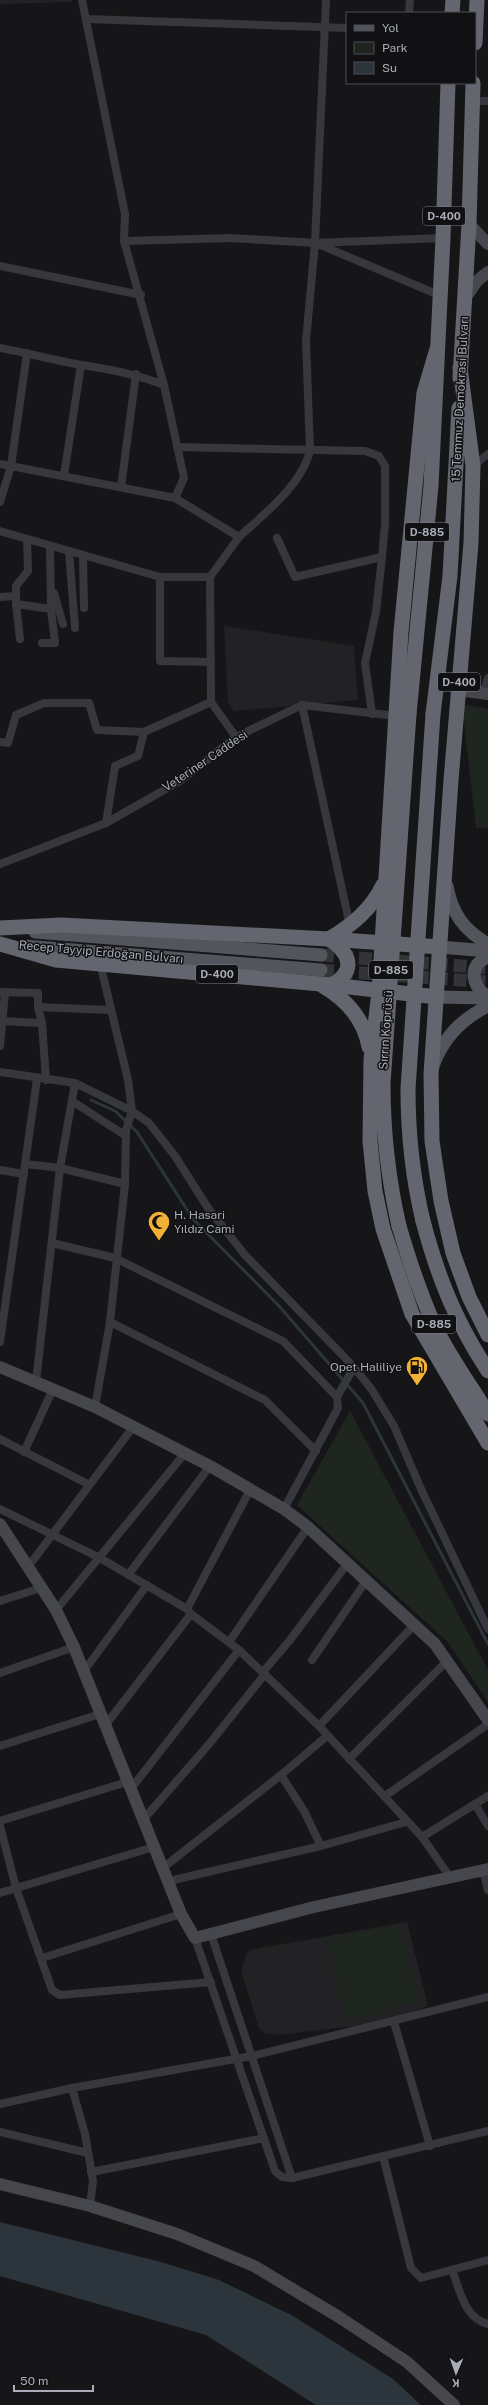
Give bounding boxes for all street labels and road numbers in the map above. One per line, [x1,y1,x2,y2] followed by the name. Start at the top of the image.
[423,207,465,225] road number: D-400
[449,316,471,482] street label: 15 Temmuz Demokrasi Bulvarı
[405,523,449,541] road number: D-885
[438,673,480,691] road number: D-400
[160,727,250,795] street label: Veteriner Caddesi
[18,938,184,966] street label: Recep Tayyip Erdoğan Bulvarı
[369,961,413,979] road number: D-885
[196,965,238,983] road number: D-400
[376,990,396,1070] street label: Sırrın Köprüsü
[412,1315,456,1333] road number: D-885

